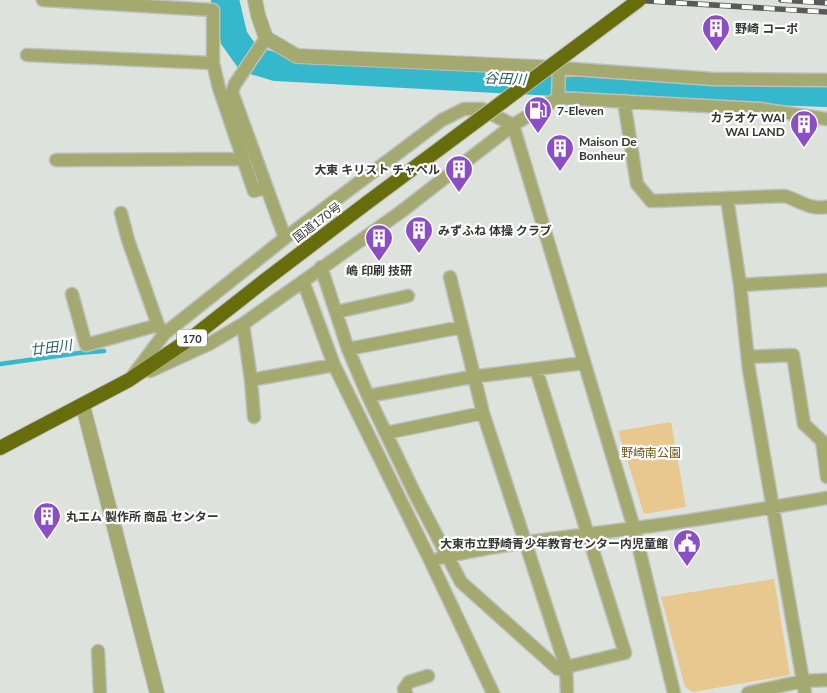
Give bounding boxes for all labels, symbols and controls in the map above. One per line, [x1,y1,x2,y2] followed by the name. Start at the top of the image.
[701,13,731,52] building icon: 野崎 コーポ
[735,21,798,36] place label: 野崎 コーポ
[484,68,528,88] water label: 谷田川
[523,95,553,134] fuel station icon: 7-Eleven
[557,103,604,118] place label: 7-Eleven
[789,109,819,148] building icon: カラオケ WAI WAI LAND
[710,110,785,139] place label: カラオケ WAI WAI LAND
[545,133,575,172] building icon: Maison De Bonheur
[579,134,637,163] place label: Maison De Bonheur
[444,154,474,193] building icon: 大東 キリスト チャペル
[314,162,440,177] place label: 大東 キリスト チャペル
[290,199,344,245] street label: 国道170号
[404,215,434,254] building icon: みずふね 体操 クラブ
[364,223,394,262] building icon: 嶋 印刷 技研
[438,223,552,238] place label: みずふね 体操 クラブ
[346,263,412,278] place label: 嶋 印刷 技研
[177,329,207,346] road number: 170
[29,336,75,358] water label: 廿田川
[621,445,681,460] park label: 野崎南公園
[32,501,62,540] building icon: 丸エム 製作所 商品 センター
[66,509,219,524] place label: 丸エム 製作所 商品 センター
[672,528,702,567] public building icon: 大東市立野崎青少年教育センター内児童館
[440,536,668,551] place label: 大東市立野崎青少年教育センター内児童館

